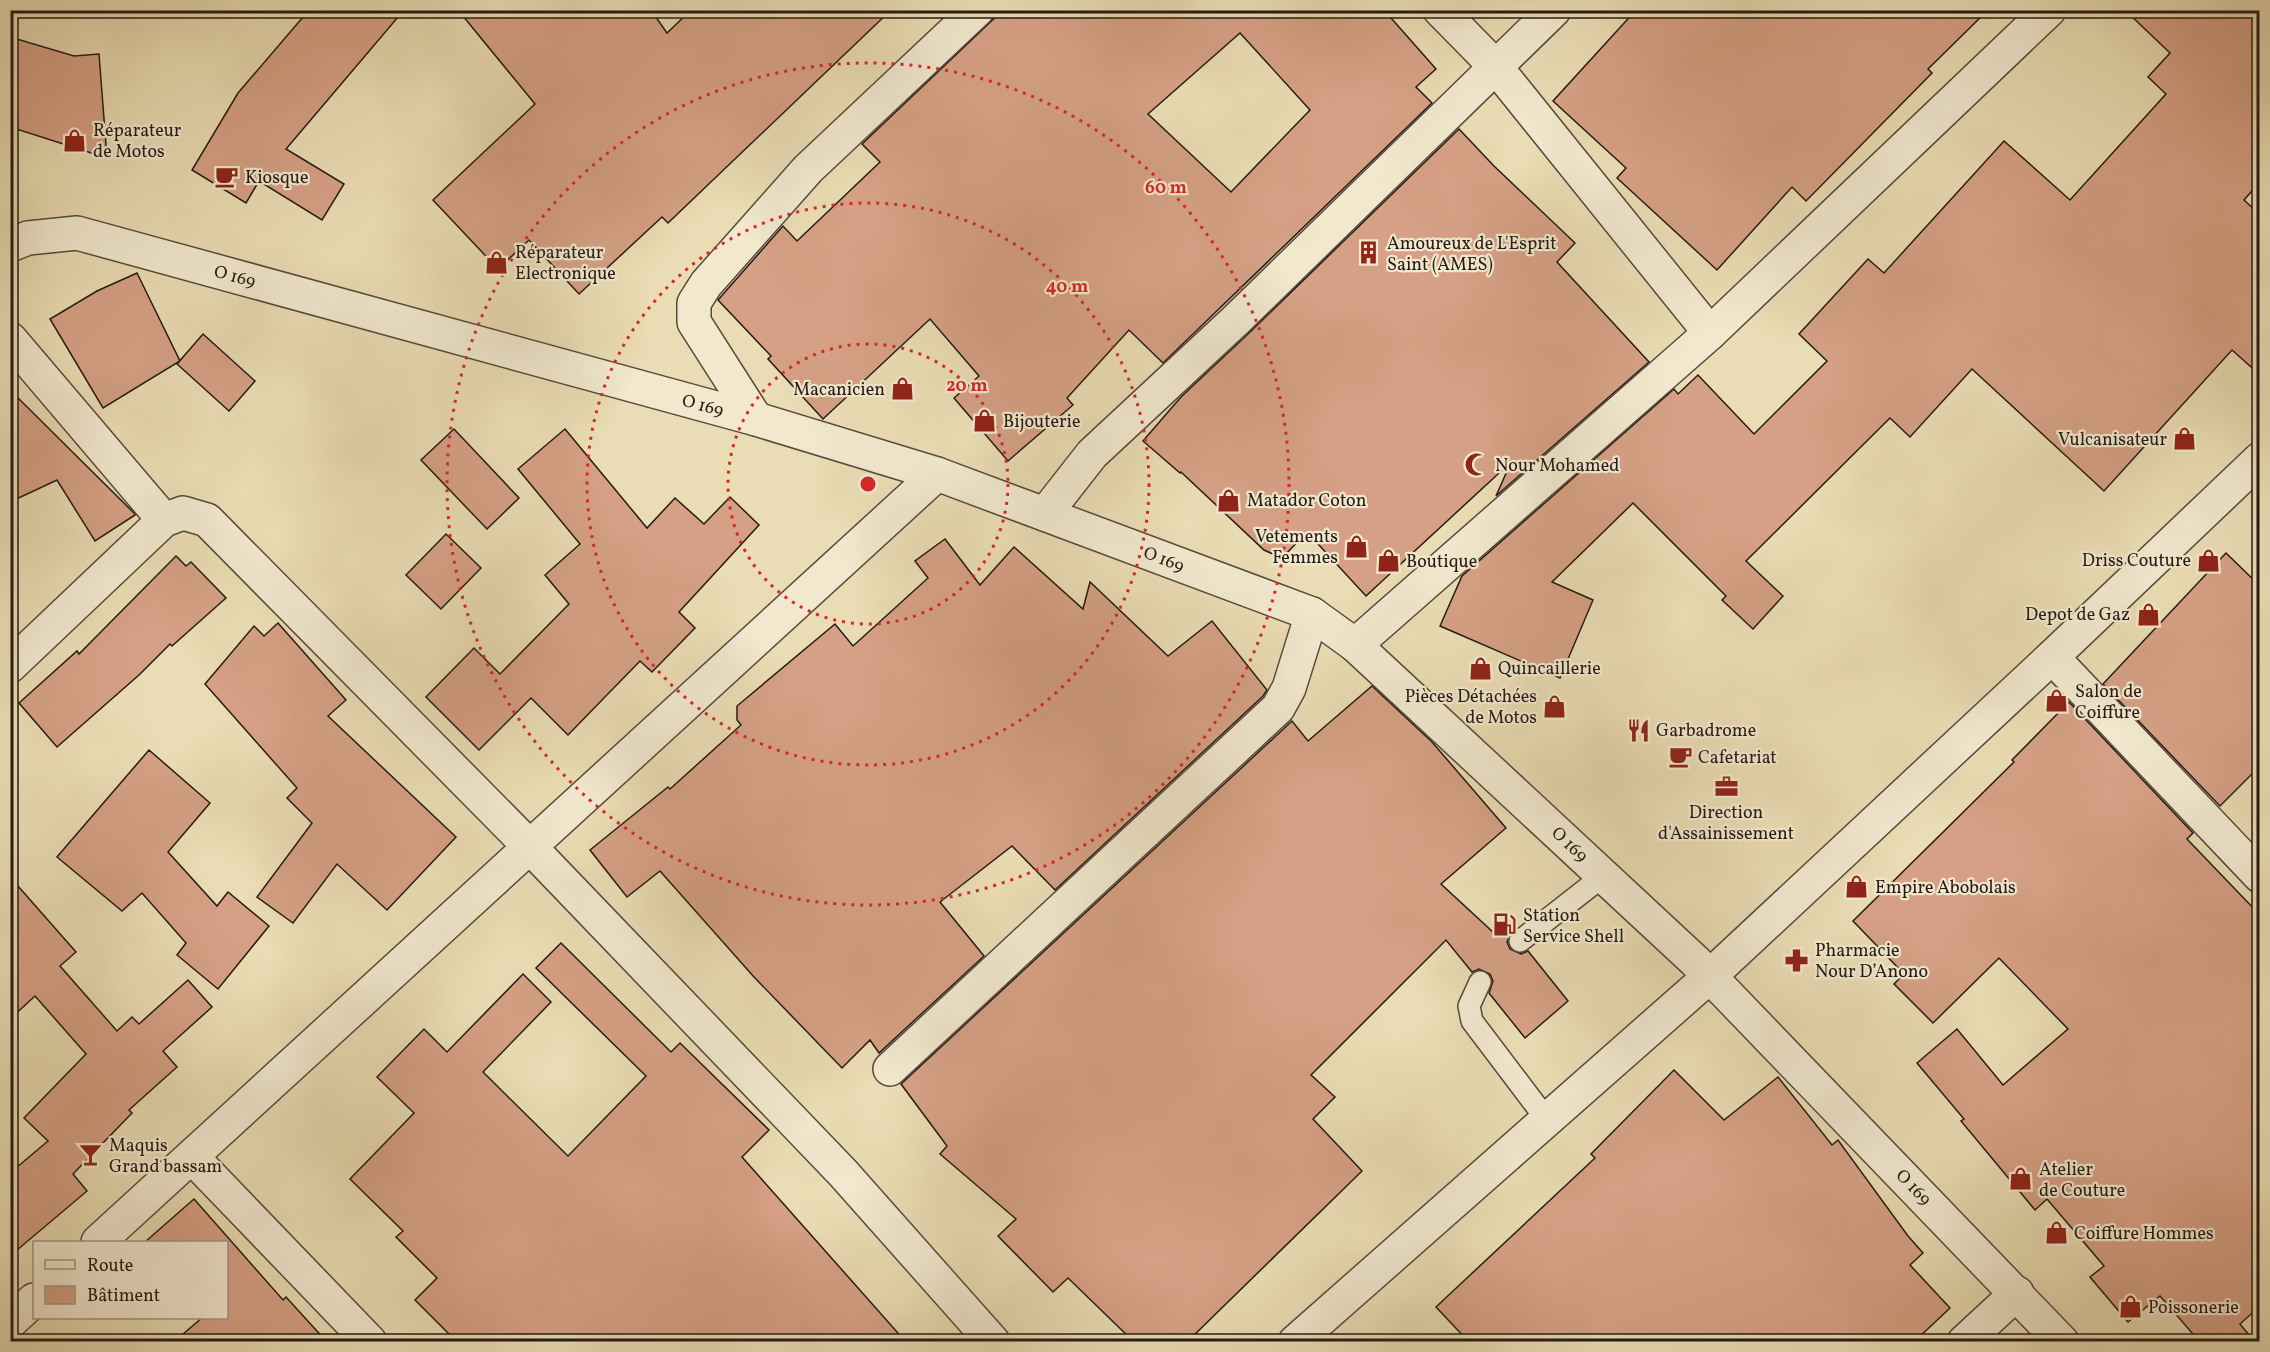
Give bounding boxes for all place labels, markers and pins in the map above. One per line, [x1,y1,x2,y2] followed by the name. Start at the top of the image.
[93,119,182,165] place label: Réparateur de Motos
[62,127,88,153] shop icon: Réparateur de Motos
[214,164,240,190] cafe icon: Kiosque
[245,166,308,191] place label: Kiosque
[1387,232,1557,278] place label: Amoureux de L'Esprit Saint (AMES)
[1356,240,1382,266] building icon: Amoureux de L'Esprit Saint (AMES)
[515,241,616,287] place label: Réparateur Electronique
[484,249,510,275] shop icon: Réparateur Electronique
[890,376,916,402] shop icon: Macanicien
[793,378,885,403] place label: Macanicien
[972,408,998,434] shop icon: Bijouterie
[1003,410,1080,435] place label: Bijouterie
[2172,426,2198,452] shop icon: Vulcanisateur
[2058,428,2167,453] place label: Vulcanisateur
[1464,452,1490,478] mosque icon: Nour Mohamed
[1495,454,1619,479] place label: Nour Mohamed
[858,474,878,494] centre of rings
[1216,487,1242,513] shop icon: Matador Coton
[1247,489,1367,514] place label: Matador Coton
[1255,525,1338,571] place label: Vetements Femmes
[1343,533,1369,559] shop icon: Vetements Femmes
[2196,547,2222,573] shop icon: Driss Couture
[1375,548,1401,574] shop icon: Boutique
[2082,549,2191,574] place label: Driss Couture
[1406,550,1477,575] place label: Boutique
[2135,601,2161,627] shop icon: Depot de Gaz
[2025,603,2130,628] place label: Depot de Gaz
[1467,655,1493,681] shop icon: Quincaillerie
[1498,657,1601,682] place label: Quincaillerie
[2075,680,2142,726] place label: Salon de Coiffure
[1405,685,1537,731] place label: Pièces Détachées de Motos
[2044,688,2070,714] shop icon: Salon de Coiffure
[1542,693,1568,719] shop icon: Pièces Détachées de Motos
[1625,717,1651,743] restaurant icon: Garbadrome
[1656,719,1756,744] place label: Garbadrome
[1667,744,1693,770] cafe icon: Cafetariat
[1698,746,1777,771] place label: Cafetariat
[1713,773,1739,799] office icon: Direction d'Assainissement
[1658,801,1794,847] place label: Direction d'Assainissement
[1844,874,1870,900] shop icon: Empire Abobolais
[1875,876,2016,901] place label: Empire Abobolais
[1523,904,1624,950] place label: Station Service Shell
[1492,912,1518,938] fuel station icon: Station Service Shell
[1815,939,1928,985] place label: Pharmacie Nour D’Anono
[1784,947,1810,973] pharmacy icon: Pharmacie Nour D’Anono
[109,1134,222,1180] place label: Maquis Grand bassam
[78,1142,104,1168] bar icon: Maquis Grand bassam
[2039,1158,2125,1204] place label: Atelier de Couture
[2008,1166,2034,1192] shop icon: Atelier de Couture
[2043,1220,2069,1246] shop icon: Coiffure Hommes
[2074,1222,2214,1247] place label: Coiffure Hommes
[2117,1294,2143,1320] shop icon: Poissonerie
[2148,1296,2239,1321] place label: Poissonerie

